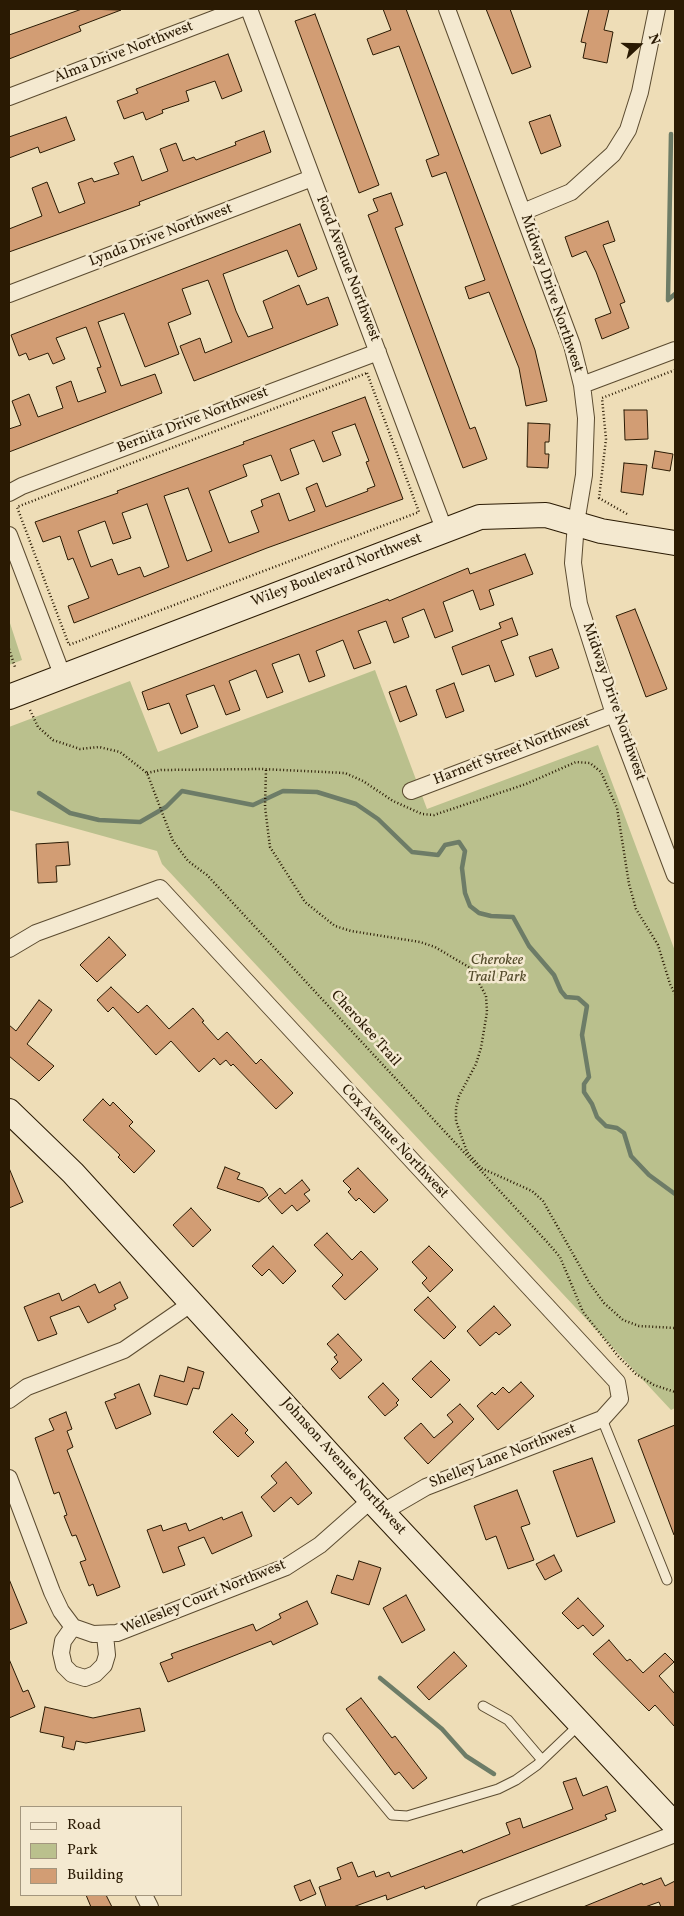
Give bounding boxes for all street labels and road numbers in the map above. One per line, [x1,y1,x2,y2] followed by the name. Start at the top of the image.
[52,18,196,88] street label: Alma Drive Northwest
[311,194,383,344] street label: Ford Avenue Northwest
[87,200,235,272] street label: Lynda Drive Northwest
[516,213,586,375] street label: Midway Drive Northwest
[115,384,271,458] street label: Bernita Drive Northwest
[249,530,425,612] street label: Wiley Boulevard Northwest
[578,621,648,783] street label: Midway Drive Northwest
[431,714,593,790] street label: Harnett Street Northwest
[326,987,404,1071] street label: Cherokee Trail
[336,1081,452,1203] street label: Cox Avenue Northwest
[277,1395,409,1539] street label: Johnson Avenue Northwest
[427,1421,579,1493] street label: Shelley Lane Northwest
[119,1557,289,1639] street label: Wellesley Court Northwest

